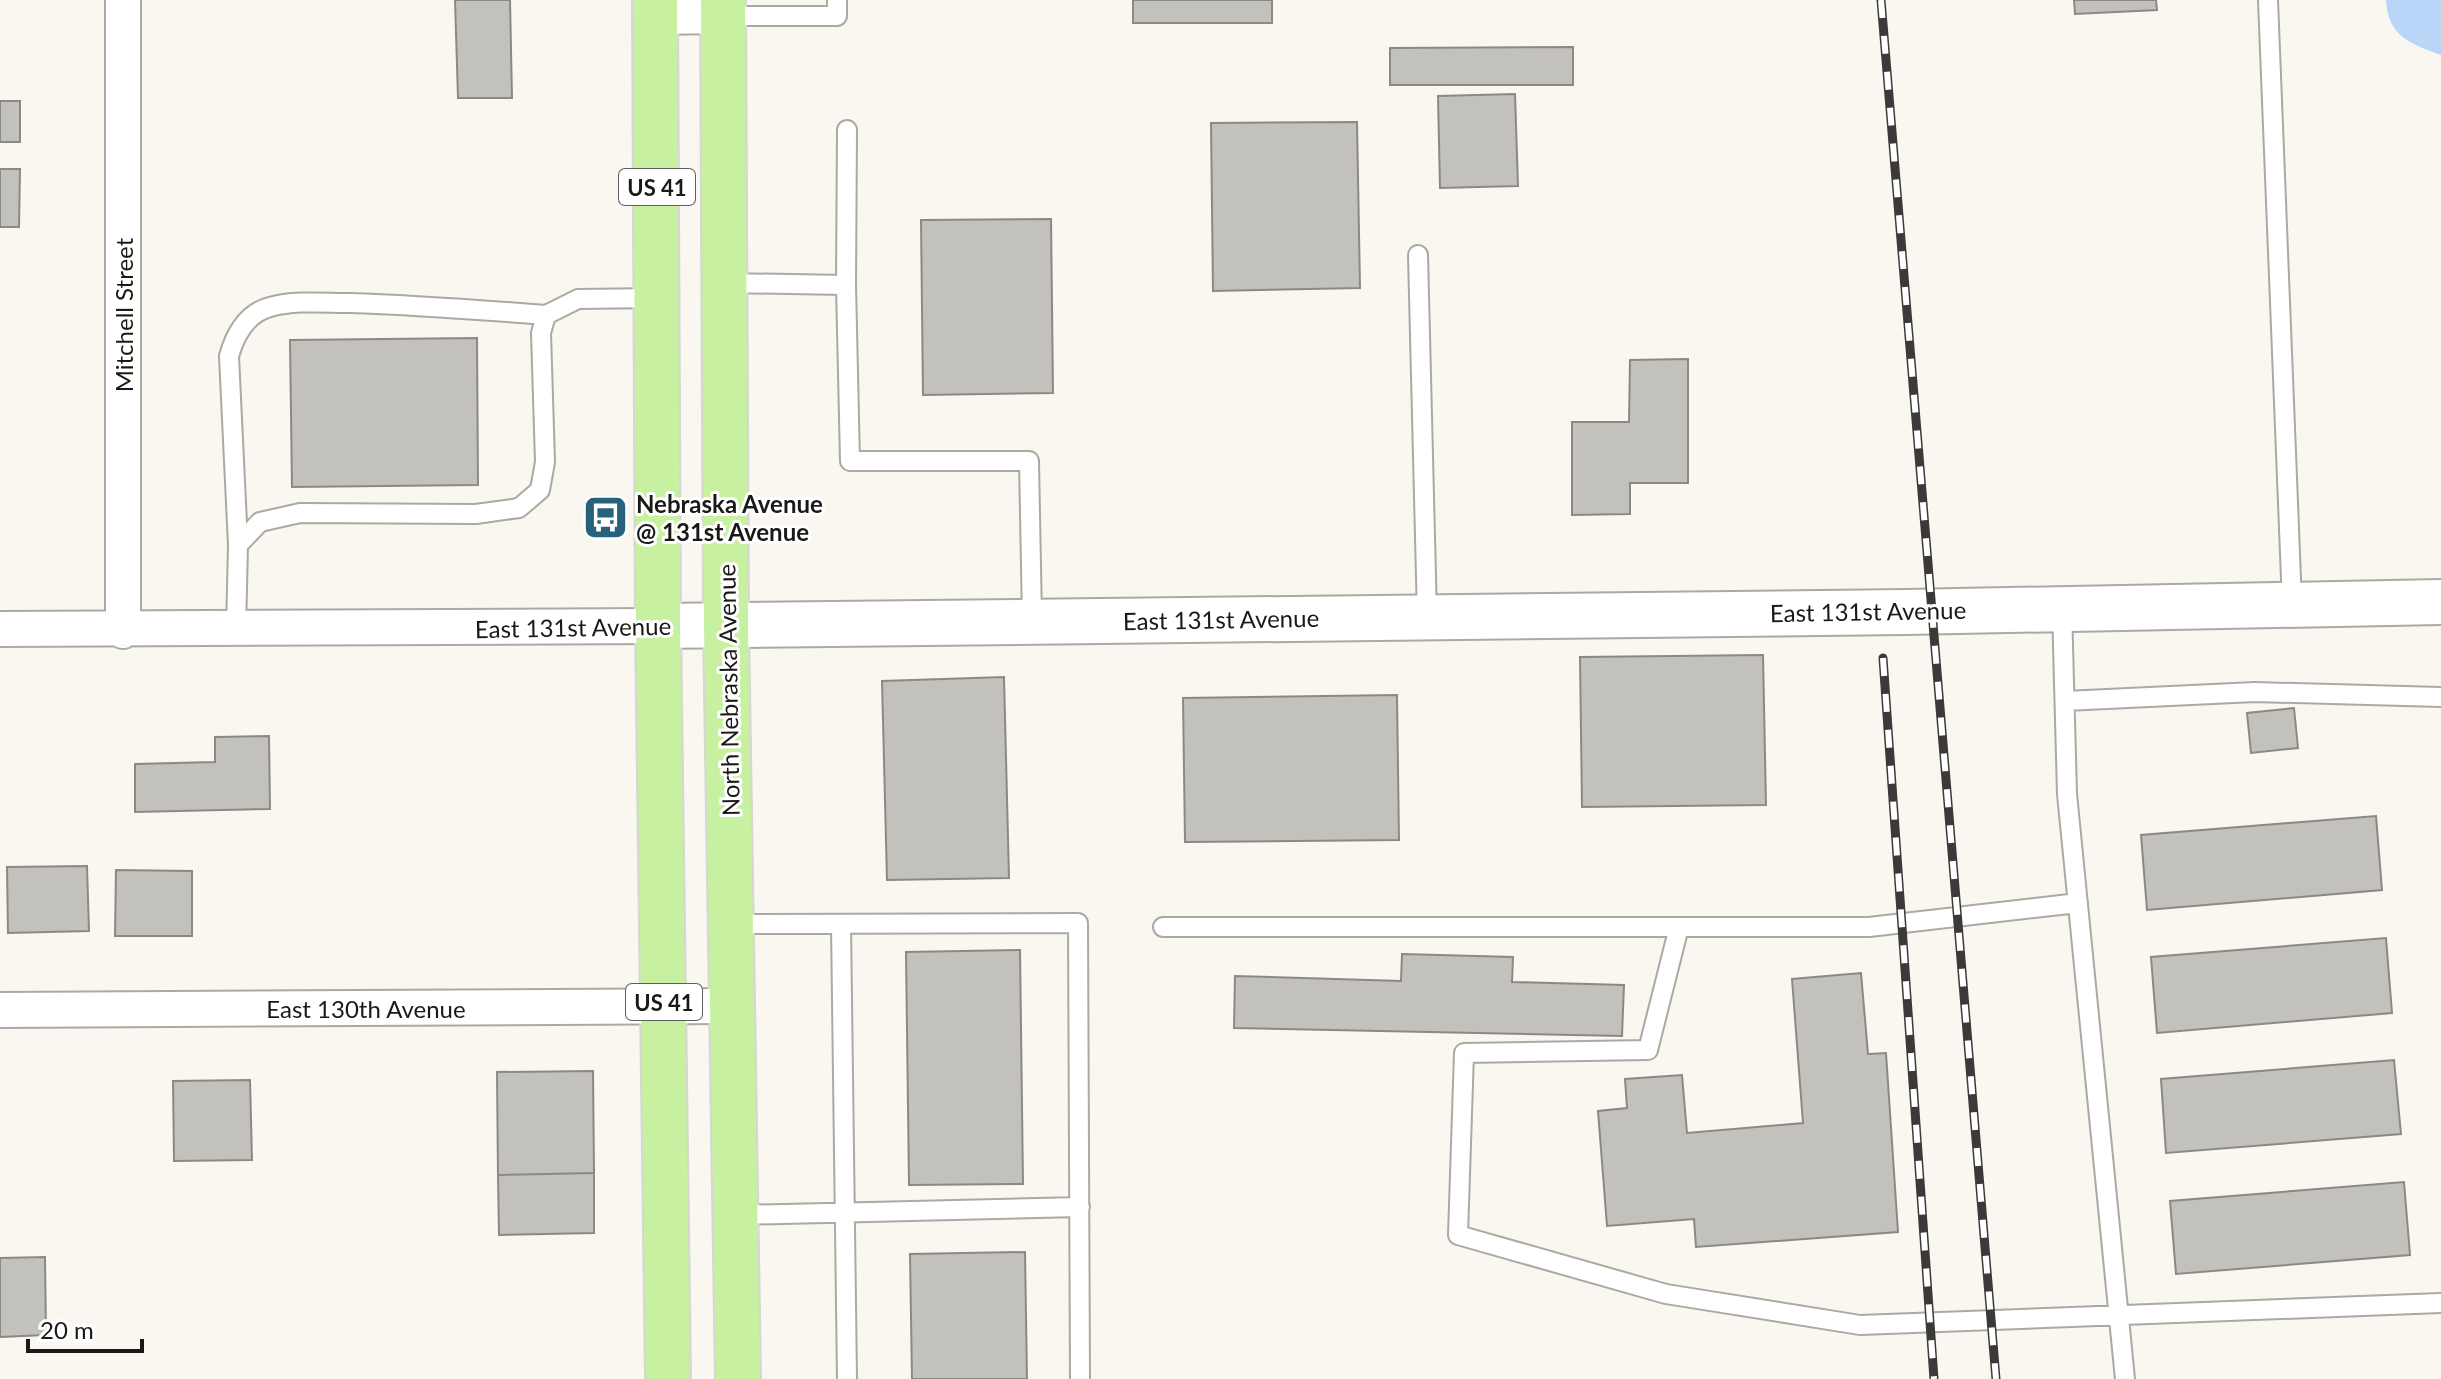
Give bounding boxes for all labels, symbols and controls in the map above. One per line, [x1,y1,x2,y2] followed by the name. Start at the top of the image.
[619,169,695,205] road number: US 41
[109,237,138,392] street label: Mitchell Street
[636,489,823,546] place label: Nebraska Avenue @ 131st Avenue
[581,493,629,541] bus stop icon: Nebraska Avenue @ 131st Avenue
[711,564,745,816] street label: North Nebraska Avenue
[1770,595,1966,627] street label: East 131st Avenue
[1123,603,1319,635] street label: East 131st Avenue
[475,611,671,643] street label: East 131st Avenue
[626,984,702,1020] road number: US 41
[266,994,466,1023] street label: East 130th Avenue
[28,1303,142,1353] scale bar
[40,1315,94,1344] text: 20 m

